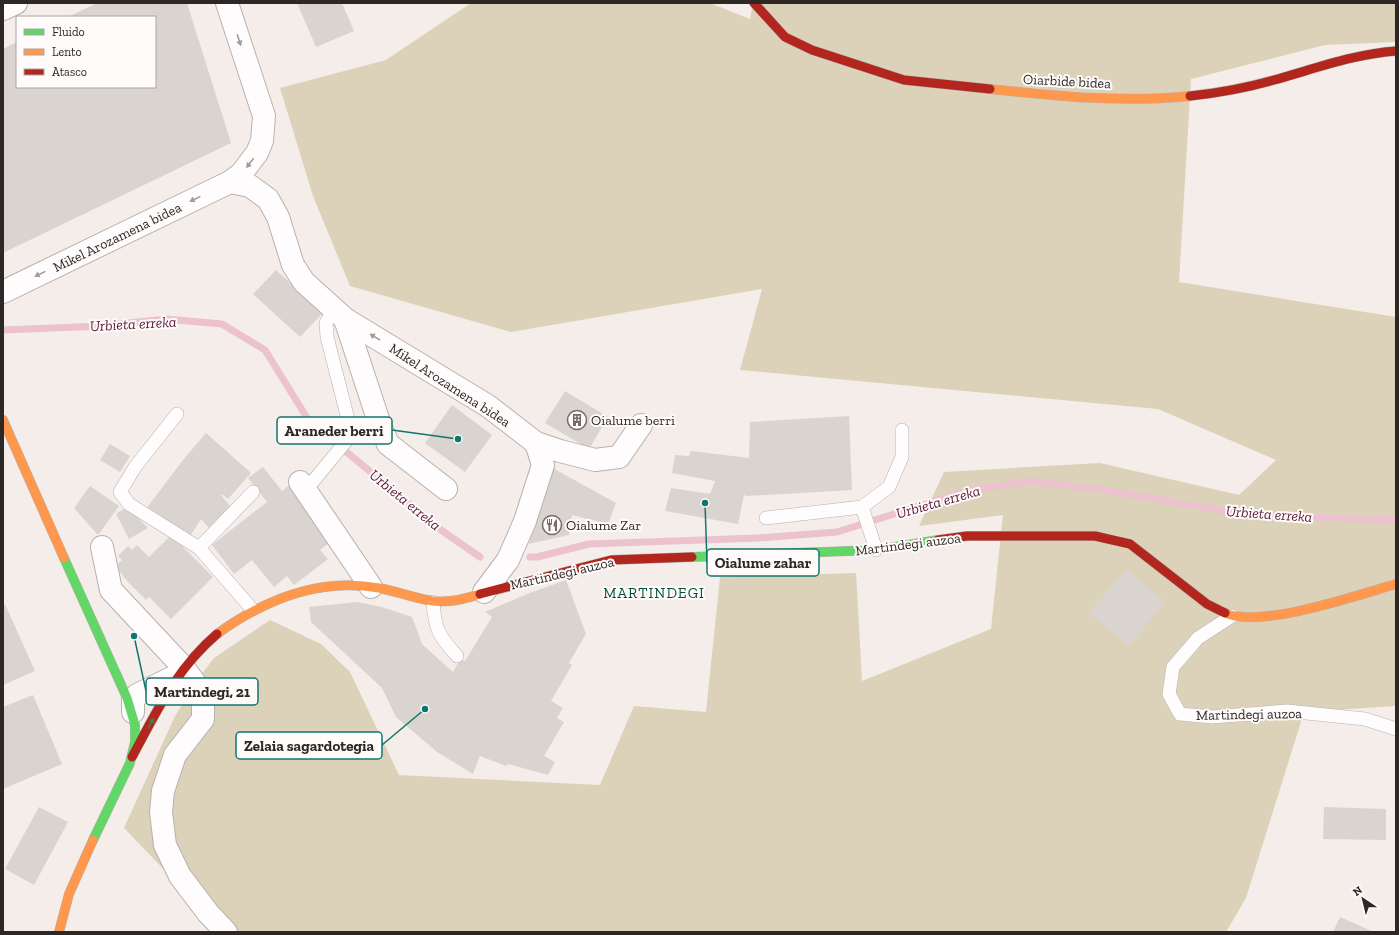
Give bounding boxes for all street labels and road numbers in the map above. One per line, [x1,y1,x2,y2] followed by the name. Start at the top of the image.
[1023,71,1112,92] street label: Oiarbide bidea
[50,199,184,276] street label: Mikel Arozamena bidea
[386,340,514,431] street label: Mikel Arozamena bidea
[854,530,962,559] street label: Martindegi auzoa
[509,553,616,594] street label: Martindegi auzoa
[1196,705,1302,724] street label: Martindegi auzoa

